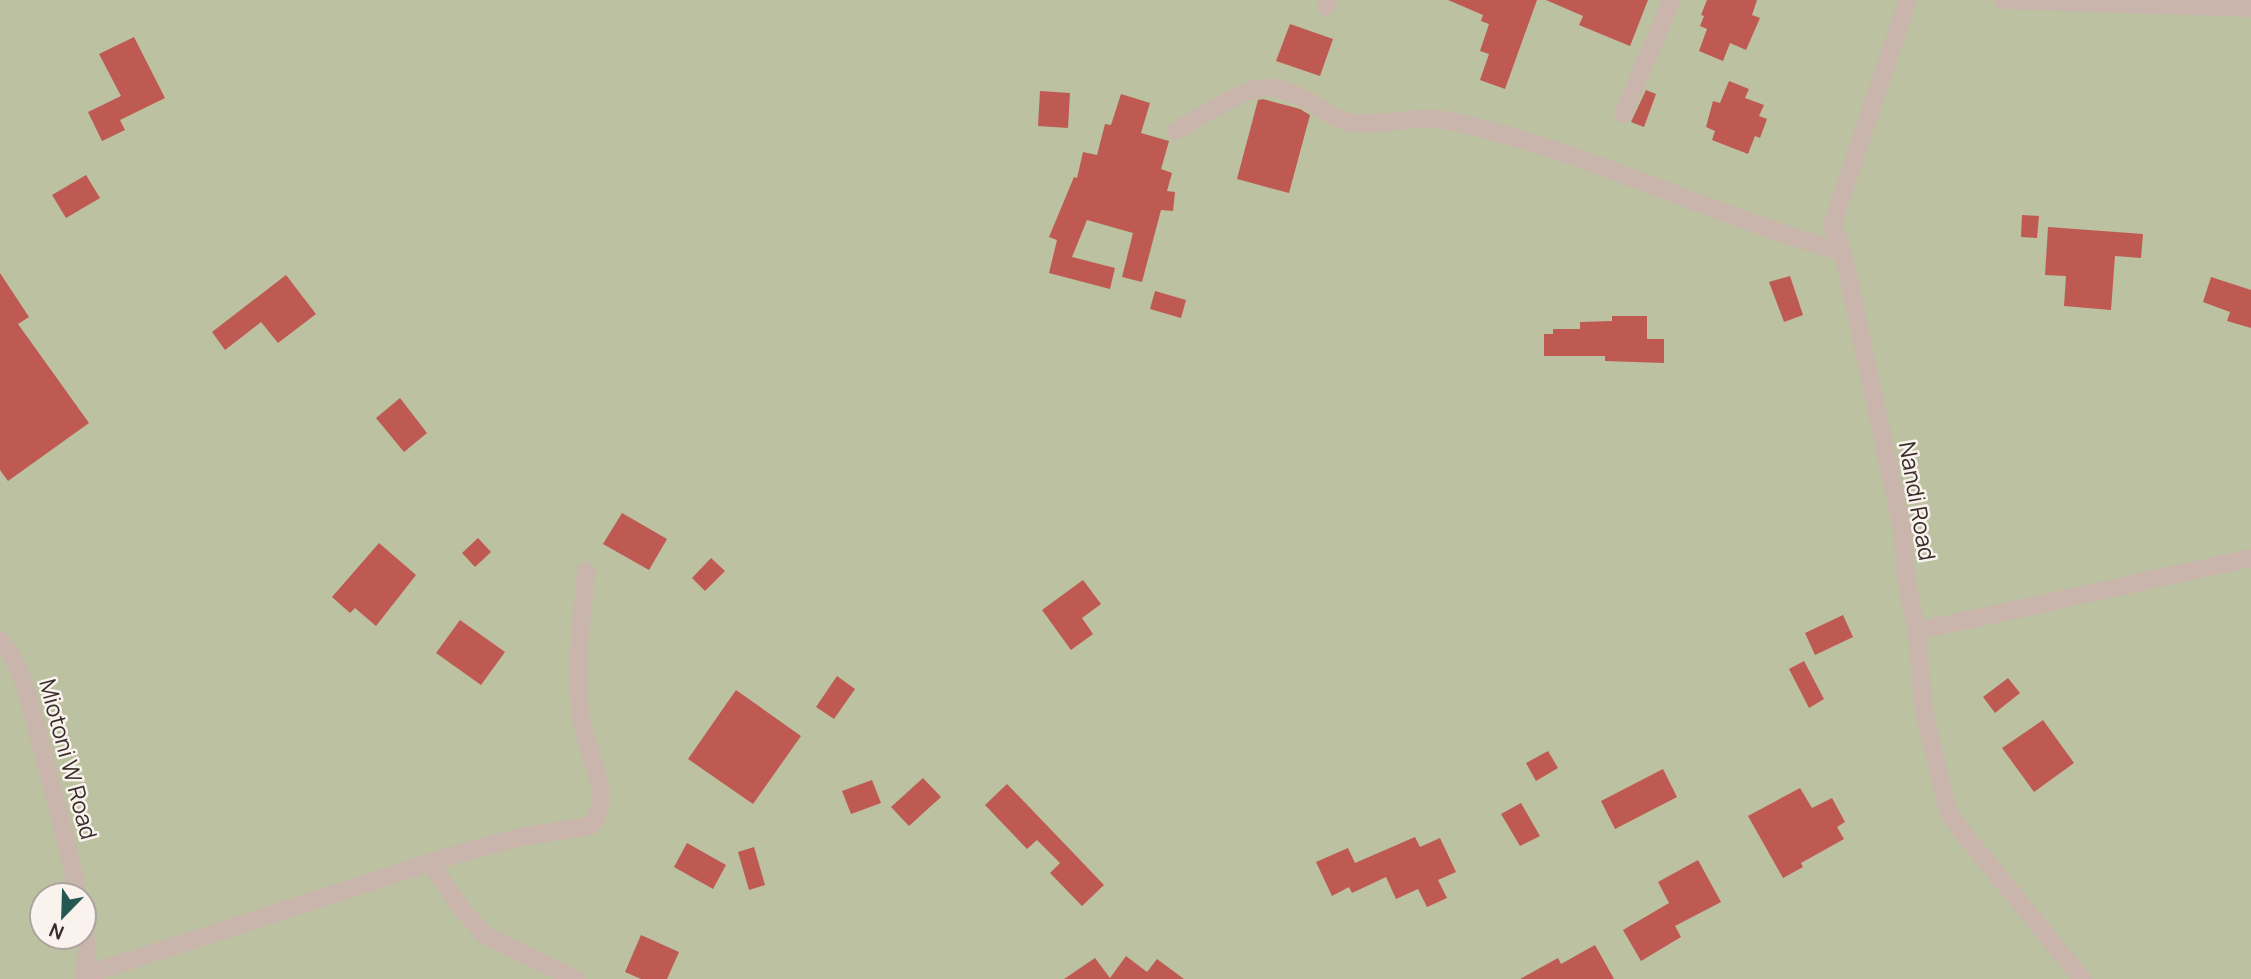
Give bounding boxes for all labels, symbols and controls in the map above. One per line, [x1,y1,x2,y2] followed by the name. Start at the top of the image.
[1892,439,1944,563] street label: Nandi Road
[32,675,106,843] street label: Miotoni W Road
[28,881,98,951] north arrow
[45,917,68,946] text: N

